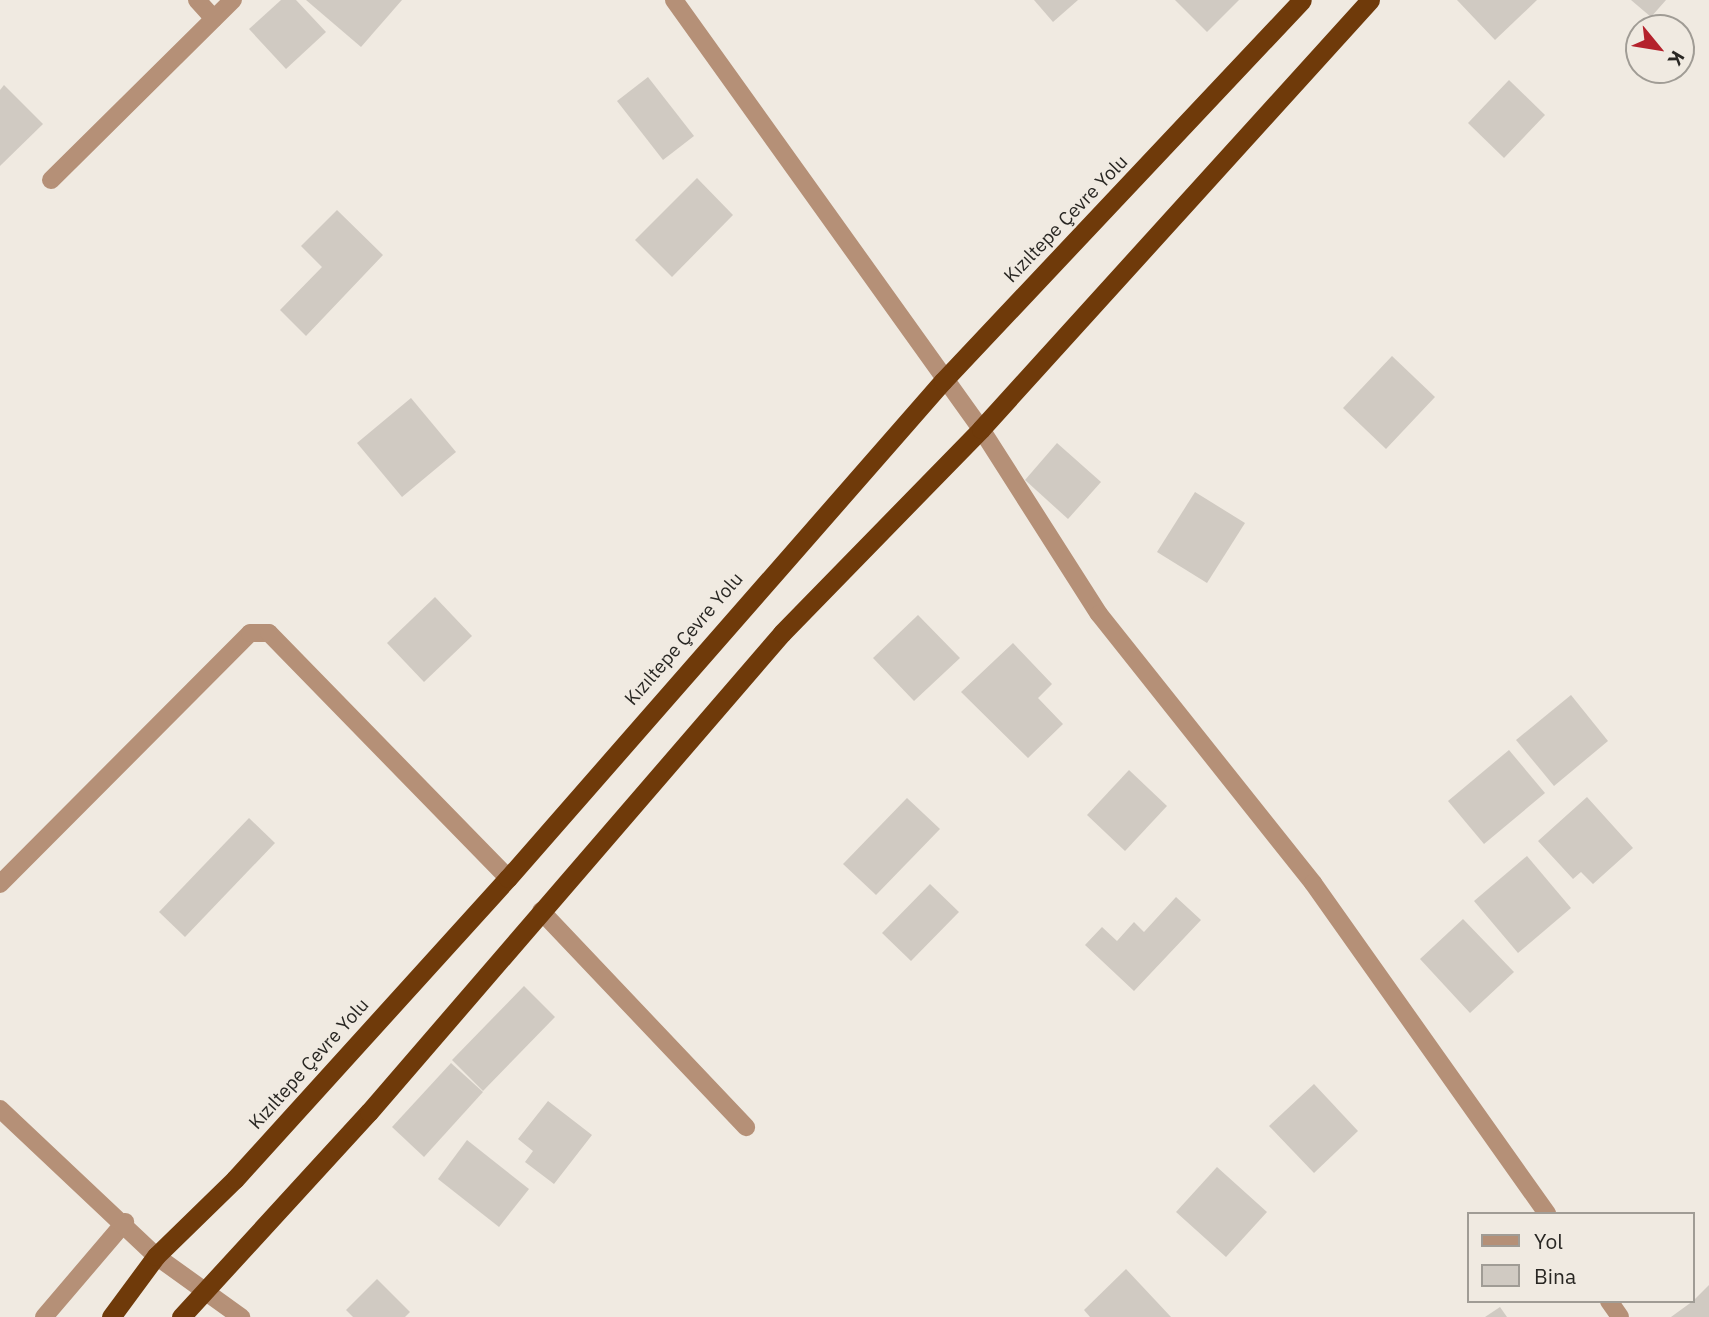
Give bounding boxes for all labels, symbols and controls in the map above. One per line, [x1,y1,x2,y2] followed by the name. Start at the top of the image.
[1625,14,1695,84] north arrow
[1663,47,1690,70] text: K
[999,151,1133,287] street label: Kızıltepe Çevre Yolu
[620,568,748,710] street label: Kızıltepe Çevre Yolu
[244,994,374,1134] street label: Kızıltepe Çevre Yolu
[1468,1212,1695,1303] legend
[1534,1227,1563,1255] text: Yol
[1534,1262,1576,1290] text: Bina

